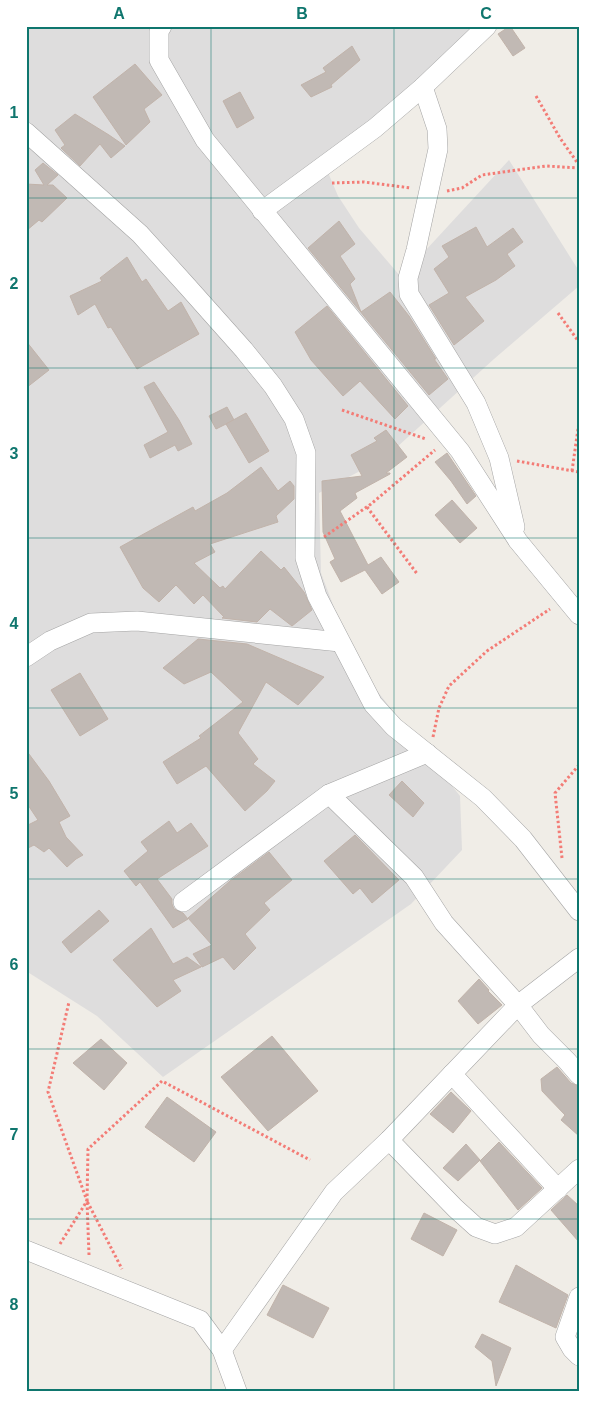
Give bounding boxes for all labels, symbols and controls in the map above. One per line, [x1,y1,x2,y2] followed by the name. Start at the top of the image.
[113,5,125,22] text: A
[296,5,308,22] text: B
[480,5,492,22] text: C
[10,104,19,121] text: 1
[10,275,19,292] text: 2
[10,445,19,462] text: 3
[10,615,19,632] text: 4
[10,785,19,802] text: 5
[10,956,19,973] text: 6
[10,1126,19,1143] text: 7
[10,1296,19,1313] text: 8

